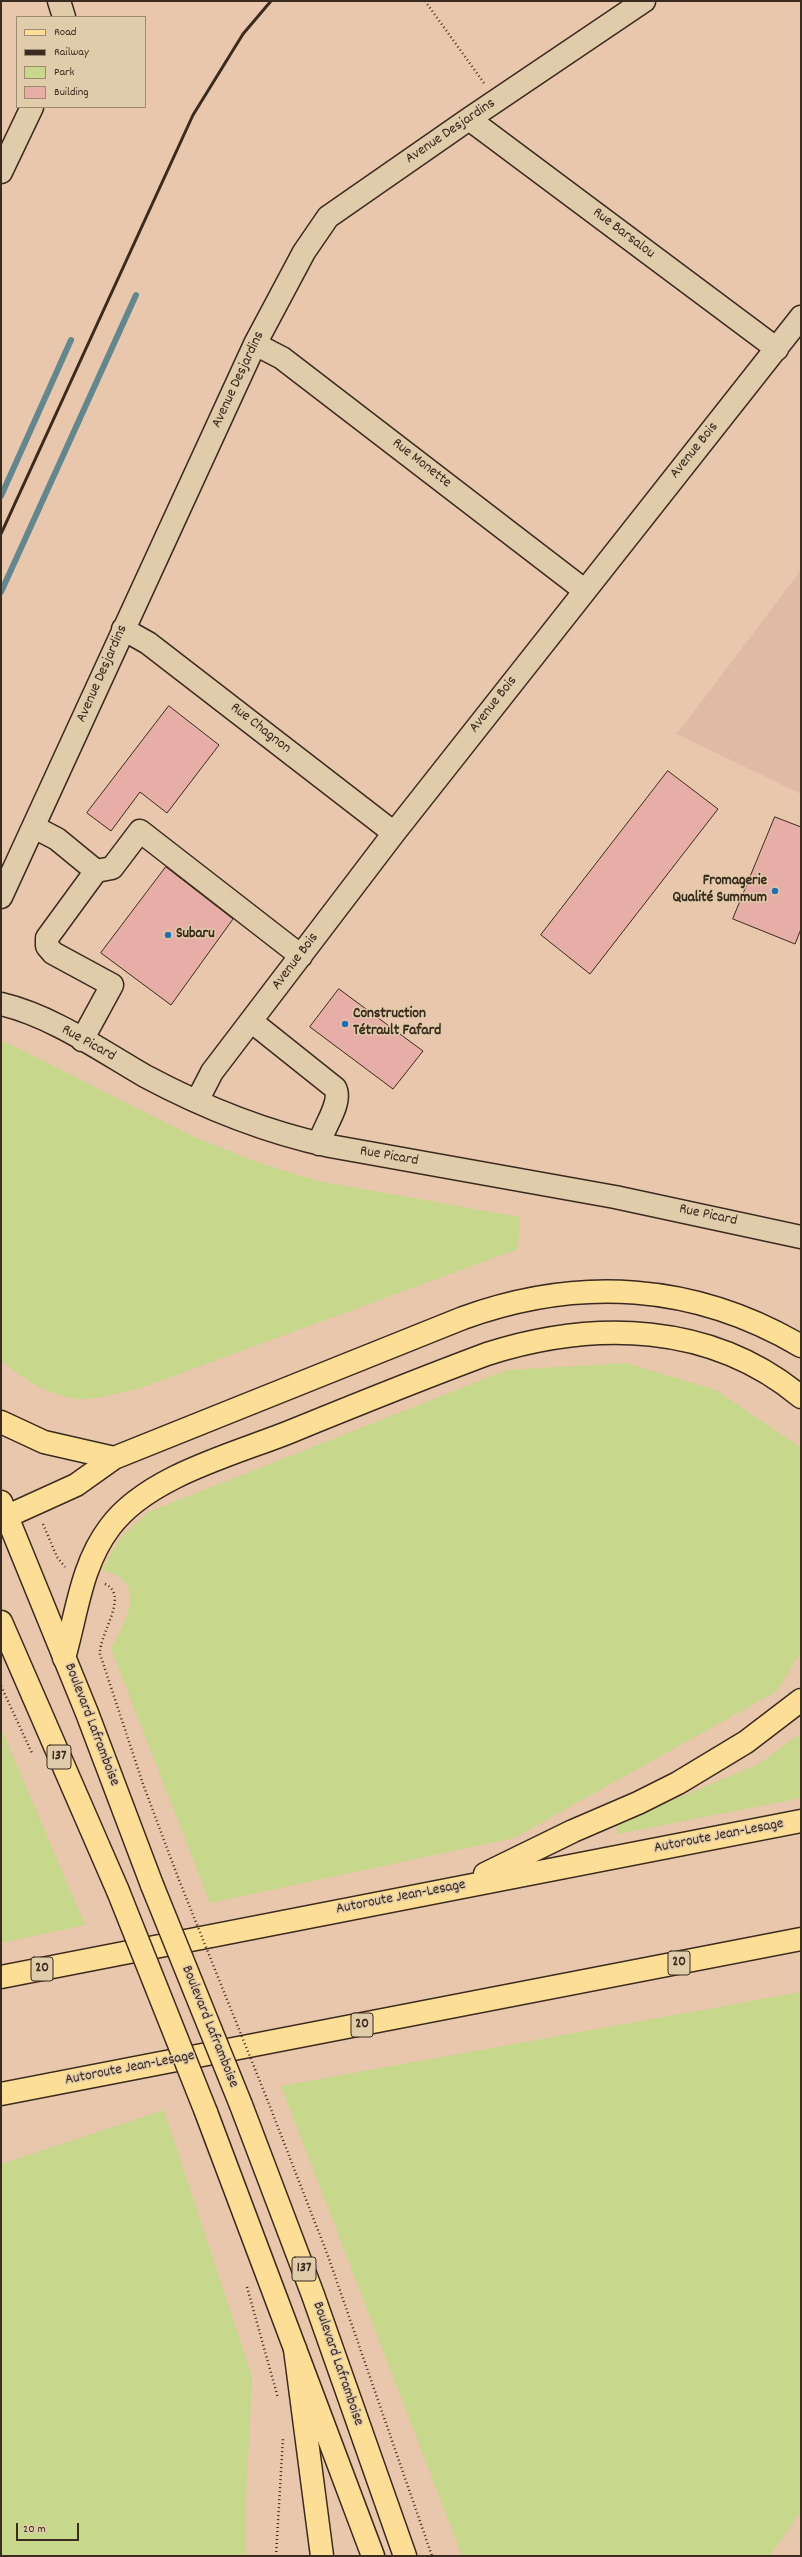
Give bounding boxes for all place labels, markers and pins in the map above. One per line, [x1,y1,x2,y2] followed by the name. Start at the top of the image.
[673,873,767,908] place label: Fromagerie Qualité Summum
[770,886,780,896] marker: Fromagerie Qualité Summum
[176,926,215,944] place label: Subaru
[163,930,173,940] marker: Subaru
[353,1006,441,1041] place label: Construction Tétrault Fafard
[340,1019,350,1029] marker: Construction Tétrault Fafard

